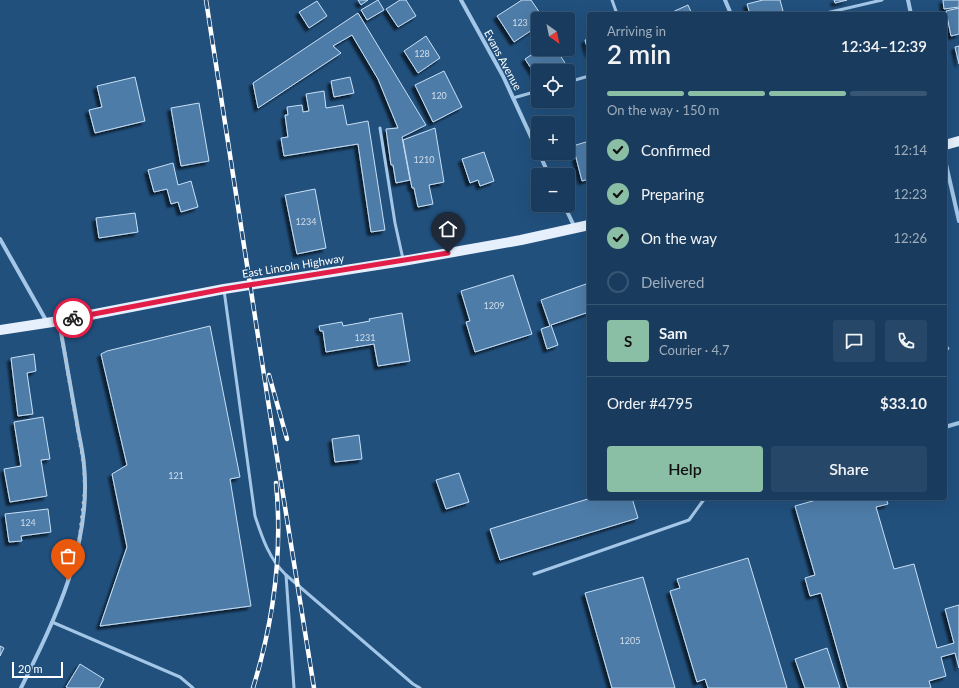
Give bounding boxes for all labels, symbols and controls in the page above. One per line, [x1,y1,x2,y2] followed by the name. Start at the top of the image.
[531,12,575,56] north arrow
[531,12,575,212] map controls
[512,17,528,28] house number: 123
[607,23,666,39] text: Arriving in
[482,27,525,93] street label: Evans Avenue
[841,37,927,55] text: 12:34–12:39
[607,38,671,70] text: 2 min
[414,48,430,59] house number: 128
[531,64,575,108] button: locate
[431,90,447,101] house number: 120
[607,102,719,118] text: On the way · 150 m
[531,116,575,160] button: +
[607,139,629,161] icon: check
[641,141,710,159] text: Confirmed
[894,142,927,158] text: 12:14
[414,154,434,165] house number: 1210
[531,168,575,212] button: −
[607,183,629,205] icon: check
[641,185,704,203] text: Preparing
[894,186,927,202] text: 12:23
[431,212,465,253] pin
[296,216,316,227] house number: 1234
[437,218,459,240] icon: home
[607,227,629,249] icon: check
[641,229,717,247] text: On the way
[894,230,927,246] text: 12:26
[241,251,345,280] street label: East Lincoln Highway
[641,273,704,291] text: Delivered
[53,298,93,338] courier
[484,300,504,311] house number: 1209
[62,307,84,329] icon: bike
[833,320,875,362] button: chat
[885,320,927,362] button: phone
[659,324,687,342] text: Sam
[355,332,375,343] house number: 1231
[624,332,632,350] text: S
[659,342,730,358] text: Courier · 4.7
[607,394,693,412] text: Order #4795
[880,394,927,412] text: $33.10
[607,446,763,492] button: Help
[771,446,927,492] button: Share
[168,470,184,481] house number: 121
[20,517,36,528] house number: 124
[51,539,85,580] pin
[57,545,79,567] icon: bag
[620,635,640,646] house number: 1205
[12,660,63,679] scale bar
[18,662,43,675] text: 20 m

